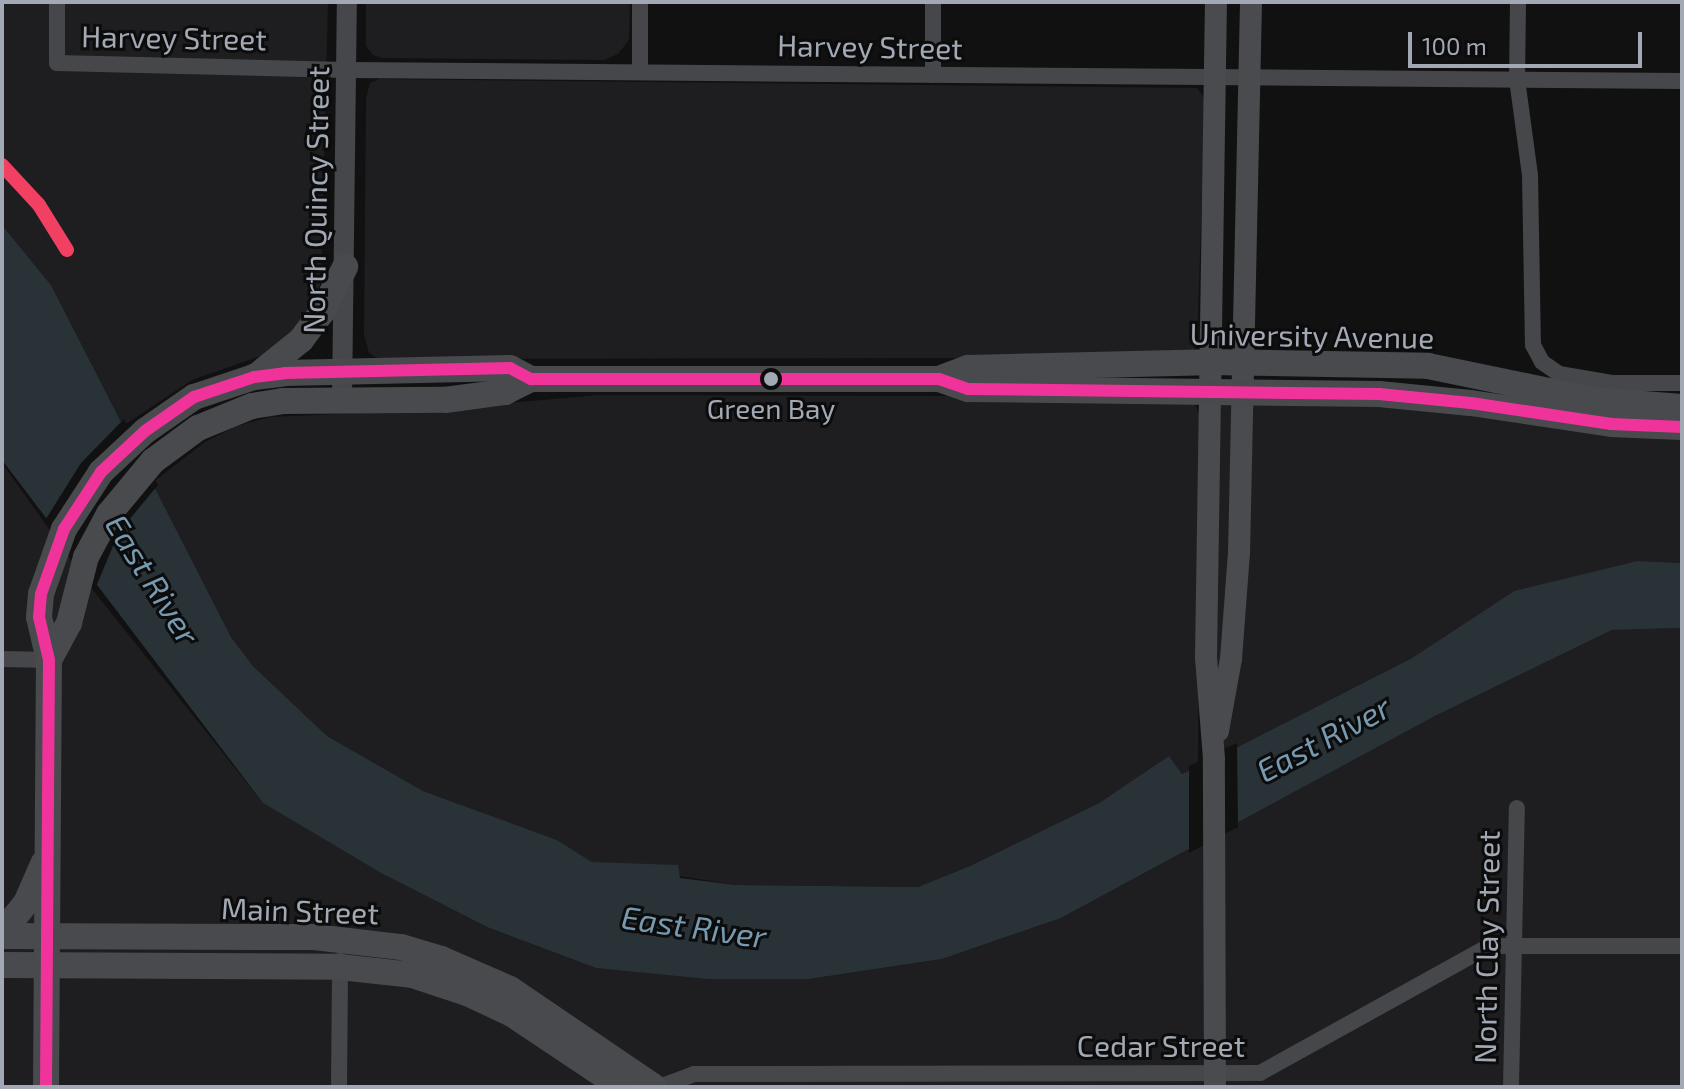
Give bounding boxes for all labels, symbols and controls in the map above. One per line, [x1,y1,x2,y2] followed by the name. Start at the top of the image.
[1412,16,1646,66] scale bar
[81,17,267,57] street label: Harvey Street
[777,26,963,66] street label: Harvey Street
[1422,31,1487,60] text: 100 m
[295,66,335,334] street label: North Quincy Street
[1189,315,1435,355] street label: University Avenue
[763,371,779,387] marker: Green Bay
[707,391,835,425] place label: Green Bay
[98,507,208,651] water label: East River
[1250,687,1396,789] water label: East River
[1466,830,1506,1064] street label: North Clay Street
[221,889,379,931] street label: Main Street
[619,897,769,955] water label: East River
[1077,1027,1245,1063] street label: Cedar Street

